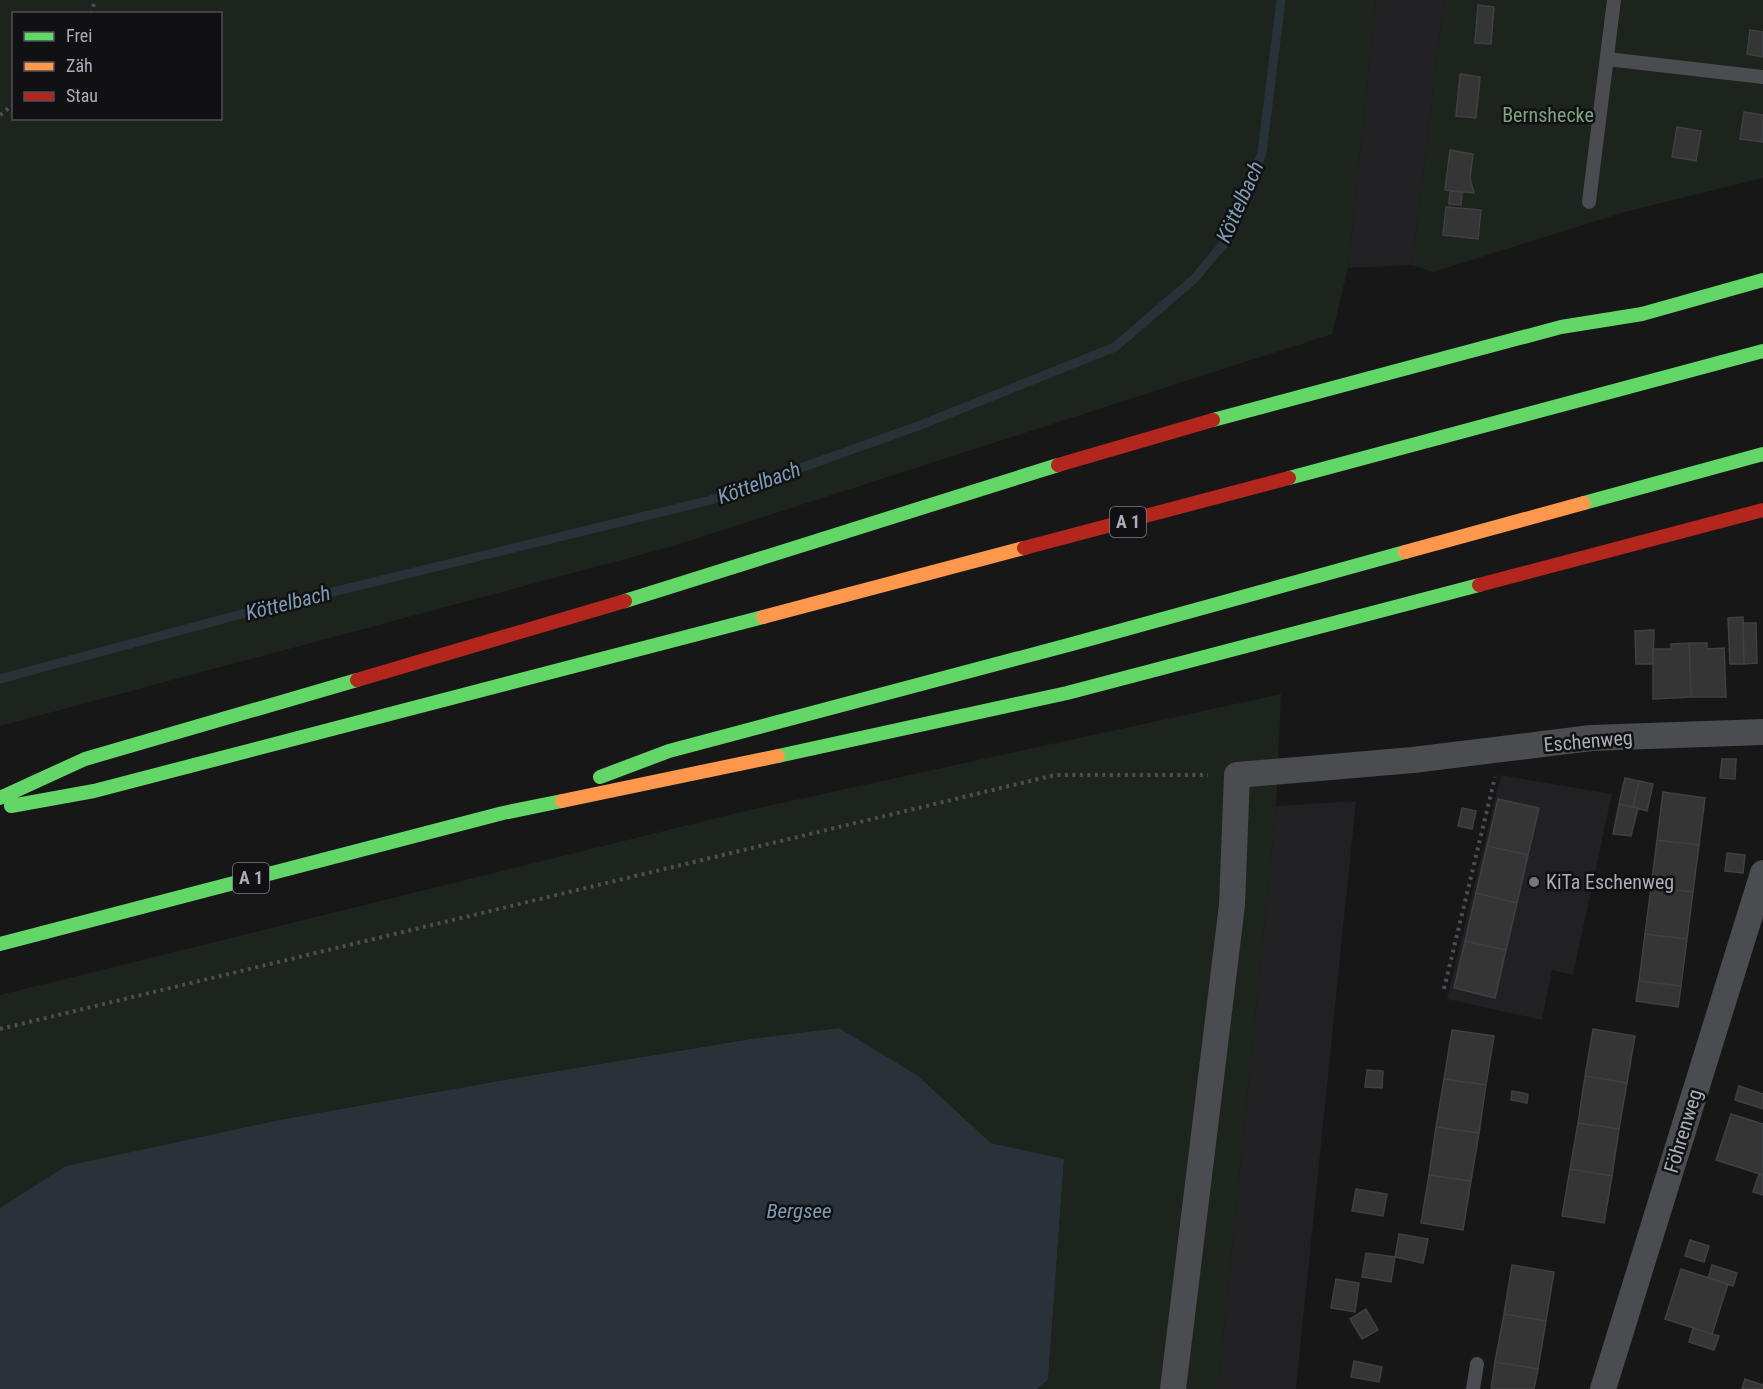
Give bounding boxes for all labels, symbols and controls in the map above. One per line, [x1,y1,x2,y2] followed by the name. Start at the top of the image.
[12,12,222,120] legend
[66,25,92,46] text: Frei
[66,55,93,76] text: Zäh
[66,85,98,106] text: Stau
[1502,103,1594,127] park label: Bernshecke
[1211,158,1269,246] water label: Köttelbach
[714,457,804,509] water label: Köttelbach
[1110,507,1146,537] road number: A 1
[243,581,333,625] water label: Köttelbach
[1542,725,1634,757] street label: Eschenweg
[233,863,269,893] road number: A 1
[1546,870,1674,894] place label: KiTa Eschenweg
[1527,875,1541,889] marker: KiTa Eschenweg
[1659,1086,1707,1176] street label: Föhrenweg
[766,1199,832,1223] water label: Bergsee

